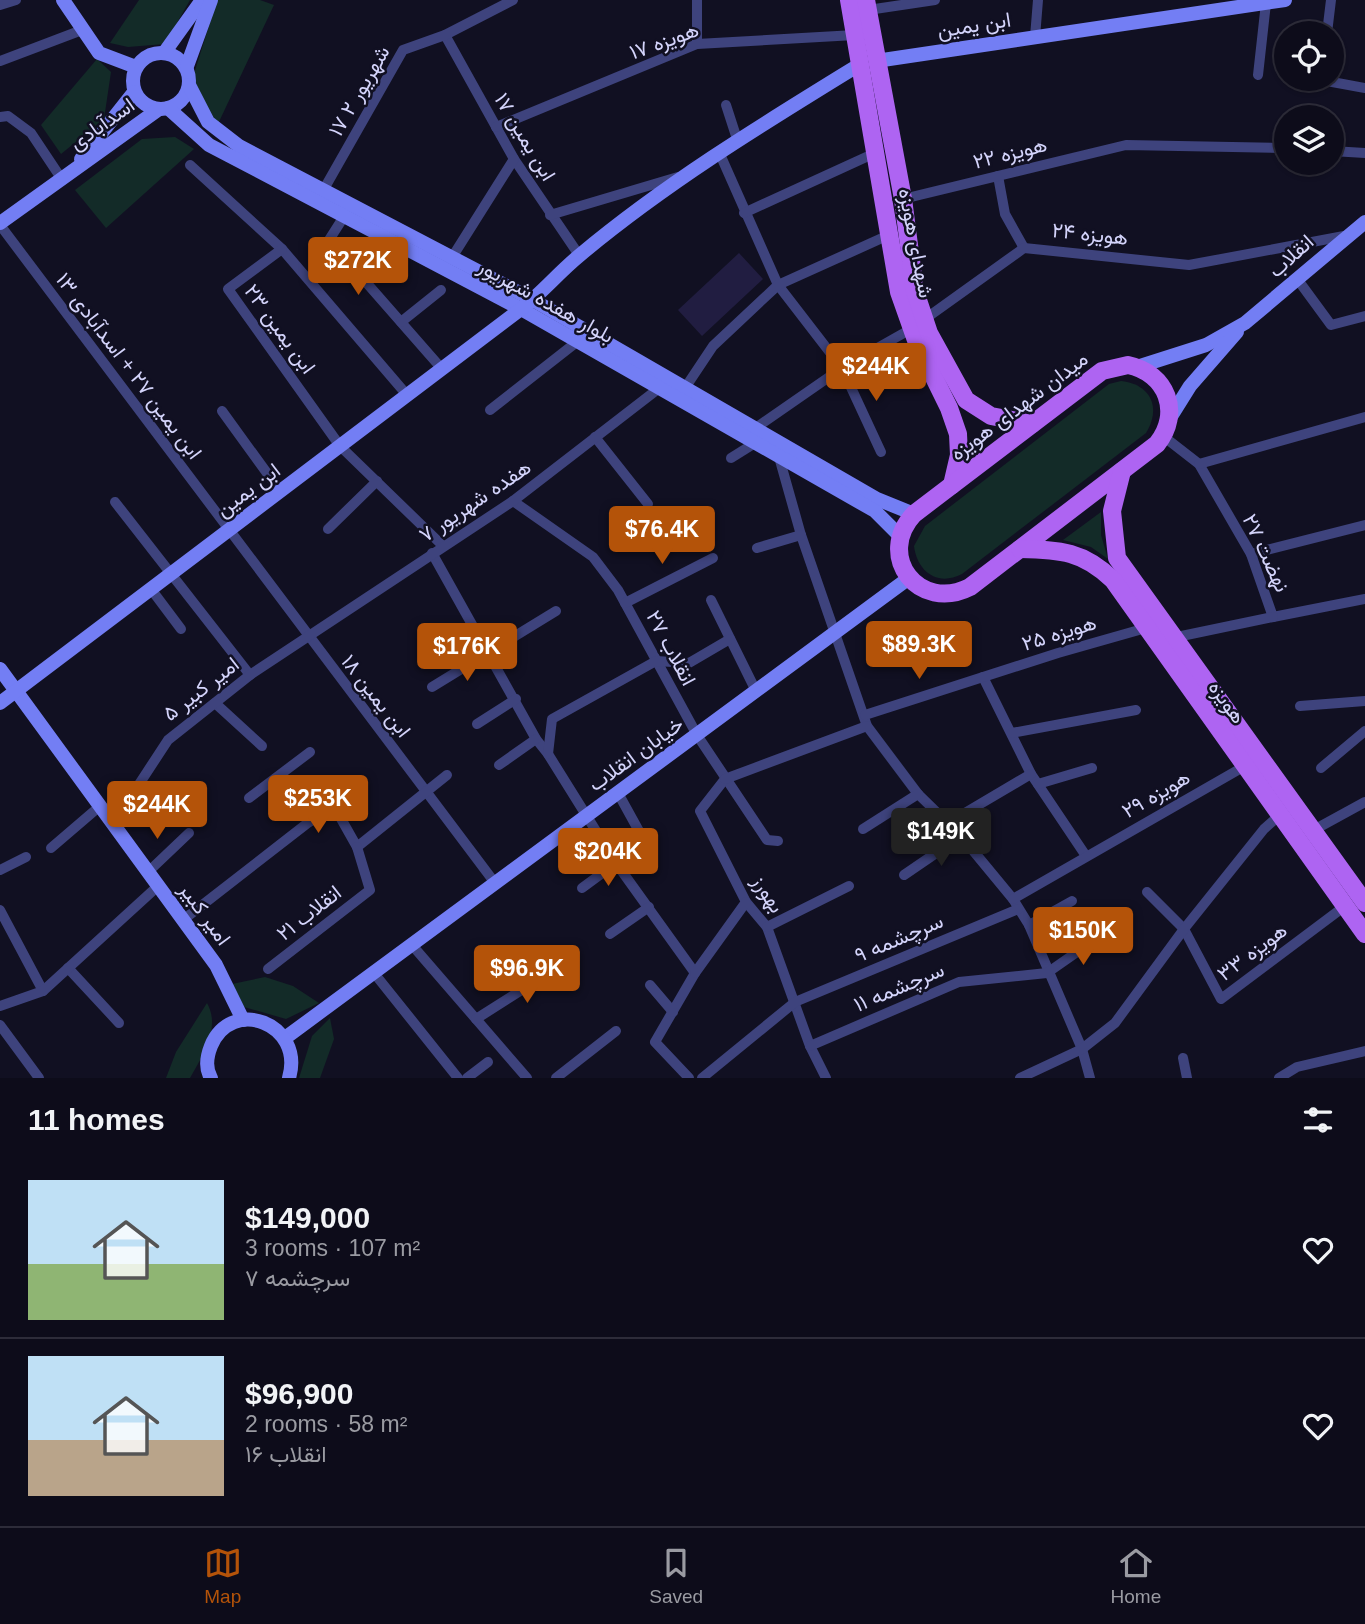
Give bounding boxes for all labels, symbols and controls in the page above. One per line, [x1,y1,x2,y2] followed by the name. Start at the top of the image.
[936,7,1012,43] street label: ابن یمین
[626,17,702,65] street label: هویزه ۱۷
[1274,21,1344,175] map controls
[1274,21,1344,91] button: locate
[323,42,395,141] street label: ۱۷ شهریور ۲
[489,89,561,185] street label: ابن یمین ۱۷
[65,93,139,155] street label: اسدآبادی
[1274,105,1344,175] button: layers
[971,132,1050,175] street label: هویزه ۲۲
[893,186,938,300] street label: شهدای هویزه
[1051,218,1129,251] street label: هویزه ۲۴
[1264,230,1318,282] street label: انقلاب
[309,238,407,297] pin: $272K
[324,247,392,273] text: $272K
[473,253,618,349] street label: بلوار هفده شهریور
[51,268,207,464] street label: ابن یمین ۲۷ + اسدآبادی ۱۳
[239,280,321,378] street label: ابن یمین ۲۳
[827,344,925,403] pin: $244K
[945,346,1093,466] street label: میدان شهدای هویزه
[842,353,910,379] text: $244K
[415,455,536,548] street label: هفده شهریور ۷
[211,458,285,522] street label: ابن یمین
[605,506,719,566] pin: $76.4K
[1237,510,1294,596] street label: نهضت ۲۷
[625,516,699,542] text: $76.4K
[641,606,701,690] street label: انقلاب ۲۷
[1019,610,1099,657] street label: هویزه ۲۵
[862,622,976,681] pin: $89.3K
[418,624,516,683] pin: $176K
[882,631,956,657] text: $89.3K
[433,633,501,659] text: $176K
[336,650,416,742] street label: ابن یمین ۱۸
[158,652,244,727] street label: امیر کبیر ۵
[1203,676,1251,729] street label: هویزه
[584,712,688,796] street label: خیابان انقلاب
[1118,765,1195,824] street label: هویزه ۲۹
[269,776,367,835] pin: $253K
[108,782,206,841] pin: $244K
[284,785,352,811] text: $253K
[123,791,191,817] text: $244K
[892,808,990,868] pin: $149K
[907,818,975,844] text: $149K
[559,828,657,888] pin: $204K
[574,838,642,864] text: $204K
[746,870,789,918] street label: بهورز
[173,877,236,951] street label: امیر کبیر
[272,880,346,946] street label: انقلاب ۲۱
[1034,908,1132,967] pin: $150K
[851,909,948,969] street label: سرچشمه ۹
[1049,917,1117,943] text: $150K
[1212,918,1292,987] street label: هویزه ۳۳
[470,946,584,1005] pin: $96.9K
[490,955,564,981] text: $96.9K
[850,957,949,1019] street label: سرچشمه ۱۱
[1299,1101,1337,1139] icon: filters
[28,1103,165,1136] text: 11 homes
[245,1201,370,1234] text: $149,000
[84,1208,168,1292] icon: home
[1299,1231,1337,1269] icon: heart
[245,1235,420,1261] text: 3 rooms · 107 m²
[245,1265,350,1291] text: سرچشمه ۷
[245,1377,353,1410] text: $96,900
[84,1384,168,1468] icon: home
[1299,1407,1337,1445] icon: heart
[245,1411,407,1437] text: 2 rooms · 58 m²
[245,1441,327,1467] text: انقلاب ۱۶
[204,1544,242,1608] tab: Map
[649,1544,703,1608] tab: Saved
[1111,1544,1161,1608] tab: Home

